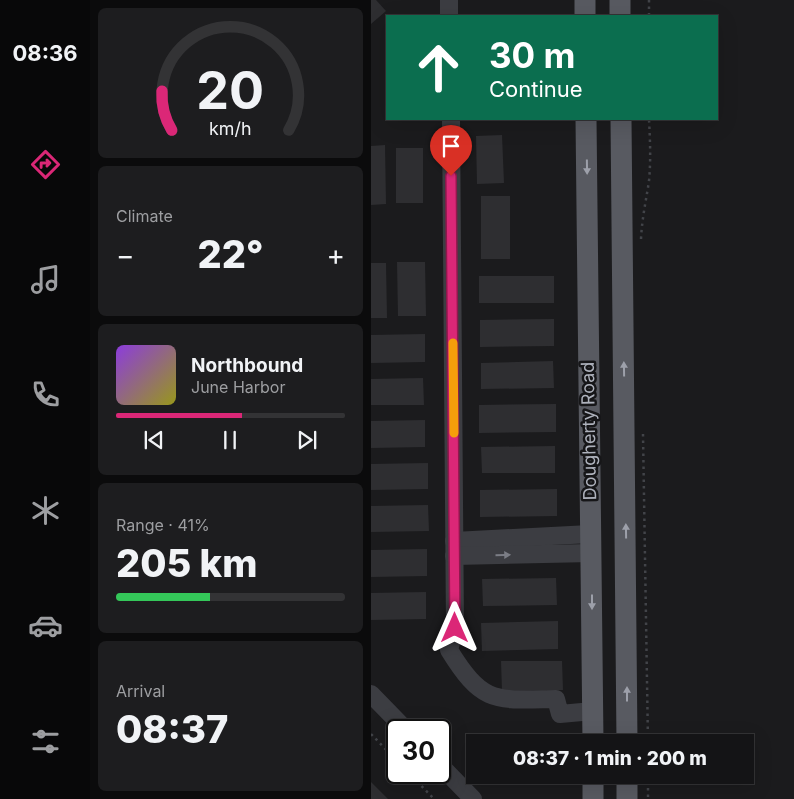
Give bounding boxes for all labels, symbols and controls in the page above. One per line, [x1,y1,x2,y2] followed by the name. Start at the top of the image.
[489,34,575,76] text: 30 m
[406,35,471,100] icon: ahead
[13,40,78,66] text: 08:36
[197,59,264,122] text: 20
[489,76,583,102] text: Continue
[209,118,252,139] text: km/h
[430,125,472,176] pin
[437,132,465,160] icon: arrive
[28,147,63,182] icon: directions
[583,160,591,176] one-way arrow
[116,206,173,226] text: Climate
[198,231,263,277] text: 22°
[116,238,135,272] text: −
[326,238,345,272] text: +
[28,262,63,297] icon: music
[191,354,303,377] text: Northbound
[620,361,628,377] one-way arrow
[577,362,600,500] street label: Dougherty Road
[28,377,63,412] icon: phone
[191,377,285,397] text: June Harbor
[140,426,168,454] icon: previous
[216,426,244,454] icon: pause
[293,426,321,454] icon: next
[28,493,63,528] icon: climate
[116,515,210,535] text: Range · 41%
[622,523,630,539] one-way arrow
[116,540,257,586] text: 205 km
[495,551,511,559] one-way arrow
[588,594,596,610] one-way arrow
[428,601,480,653] position arrow
[28,608,63,643] icon: car
[116,681,165,701] text: Arrival
[623,686,631,702] one-way arrow
[116,706,228,752] text: 08:37
[386,719,451,784] speed limit sign: 30
[28,724,63,759] icon: filters
[513,747,707,770] text: 08:37 · 1 min · 200 m

